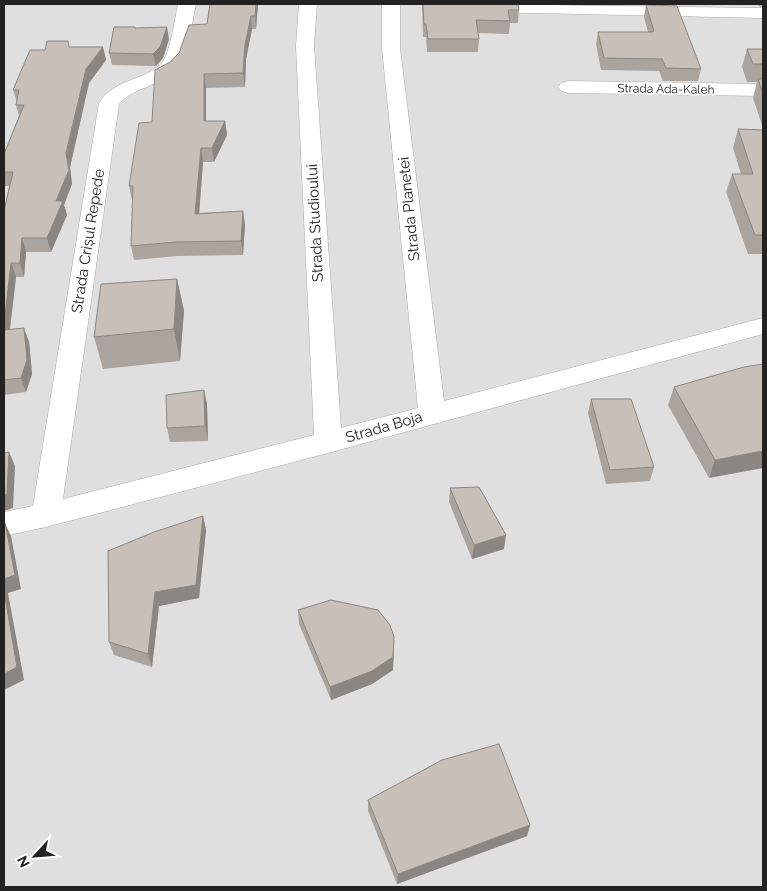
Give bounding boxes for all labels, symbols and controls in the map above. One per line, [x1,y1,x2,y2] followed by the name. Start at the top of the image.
[617,81,715,97] street label: Strada Ada-Kaleh
[395,156,423,262] street label: Strada Planetei
[303,163,327,283] street label: Strada Studioului
[68,167,108,314] street label: Strada Crișul Repede
[343,407,425,447] street label: Strada Boja
[10,831,60,881] north arrow
[14,853,33,870] text: N

